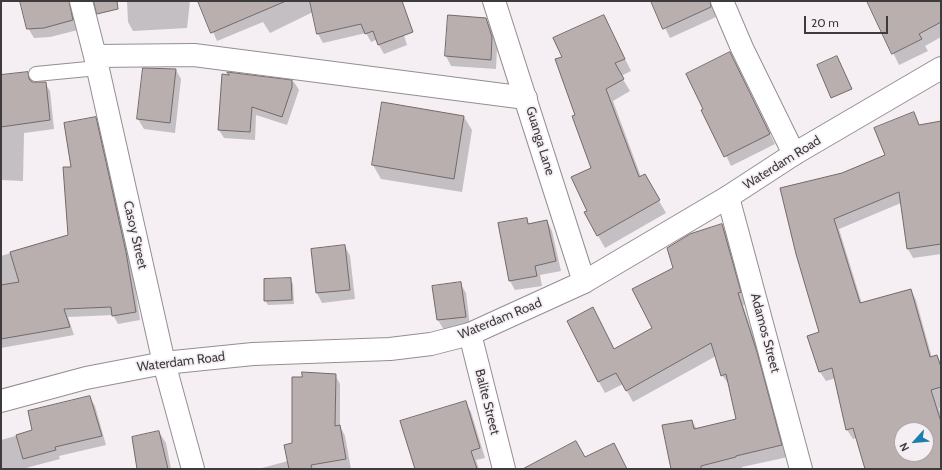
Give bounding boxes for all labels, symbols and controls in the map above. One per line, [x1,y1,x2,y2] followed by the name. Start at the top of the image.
[806,8,890,34] scale bar
[811,15,839,30] text: 20 m
[522,105,558,177] street label: Guanga Lane
[740,133,824,193] street label: Waterdam Road
[120,199,150,271] street label: Casoy Street
[747,292,783,374] street label: Adamos Street
[456,295,544,343] street label: Waterdam Road
[136,349,226,375] street label: Waterdam Road
[471,368,503,436] street label: Balite Street
[894,422,934,462] north arrow
[896,440,912,454] text: N

